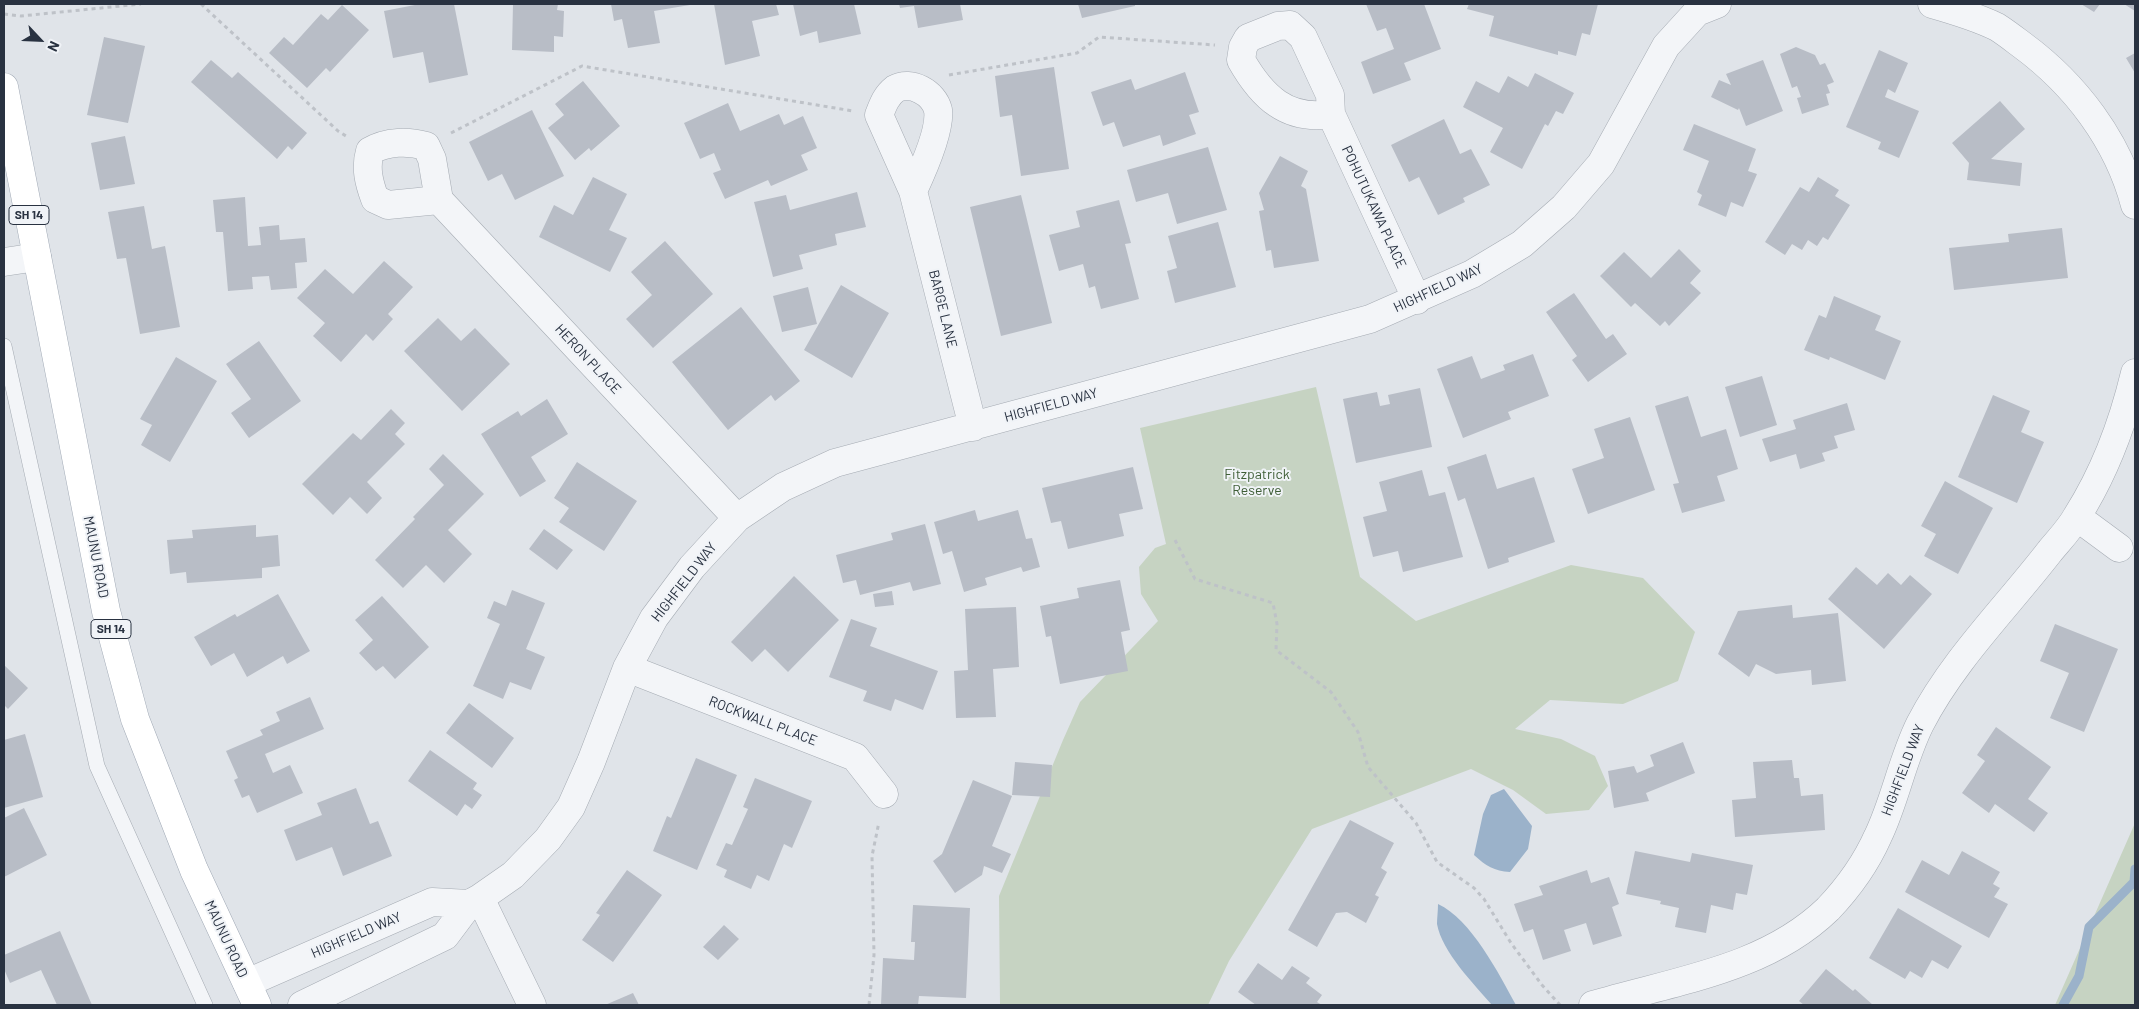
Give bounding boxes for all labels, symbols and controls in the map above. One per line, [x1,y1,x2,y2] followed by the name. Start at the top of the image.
[15,15,65,65] north arrow
[44,39,64,54] text: N
[1338,143,1410,271] street label: POHUTUKAWA PLACE
[9,206,49,224] road number: SH 14
[1391,260,1485,316] street label: HIGHFIELD WAY
[925,268,961,350] street label: BARGE LANE
[551,321,625,397] street label: HERON PLACE
[1002,384,1100,426] street label: HIGHFIELD WAY
[1224,466,1290,498] park label: Fitzpatrick Reserve
[80,515,112,599] street label: MAUNU ROAD
[648,539,720,625] street label: HIGHFIELD WAY
[91,620,131,638] road number: SH 14
[706,693,820,749] street label: ROCKWALL PLACE
[1878,722,1928,818] street label: HIGHFIELD WAY
[201,898,251,980] street label: MAUNU ROAD
[308,908,404,962] street label: HIGHFIELD WAY

